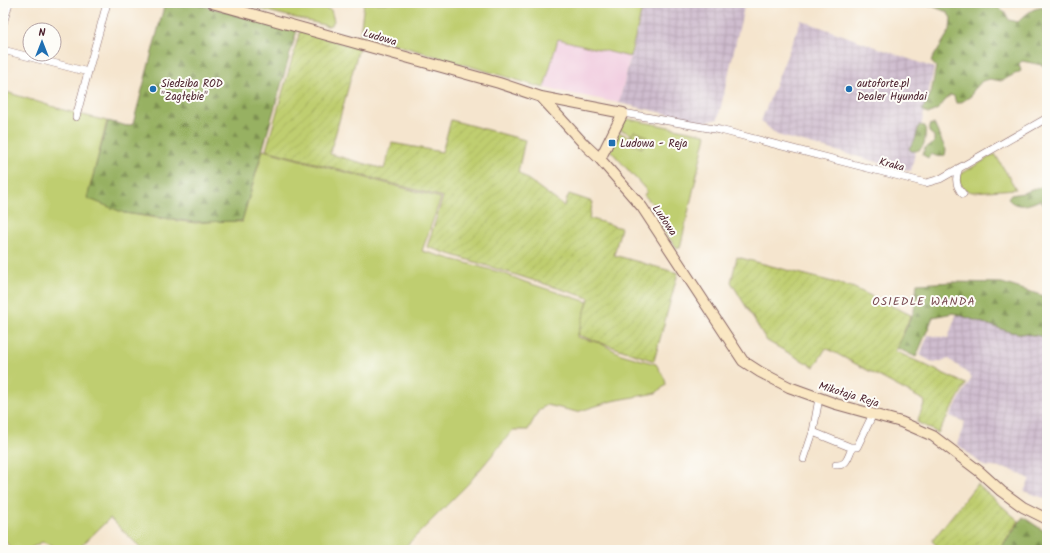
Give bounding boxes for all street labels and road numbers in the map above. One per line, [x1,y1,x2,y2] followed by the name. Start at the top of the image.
[361,25,399,51] street label: Ludowa
[877,153,906,177] street label: Kraka
[647,201,681,240] street label: Ludowa
[816,377,881,413] street label: Mikołaja Reja

